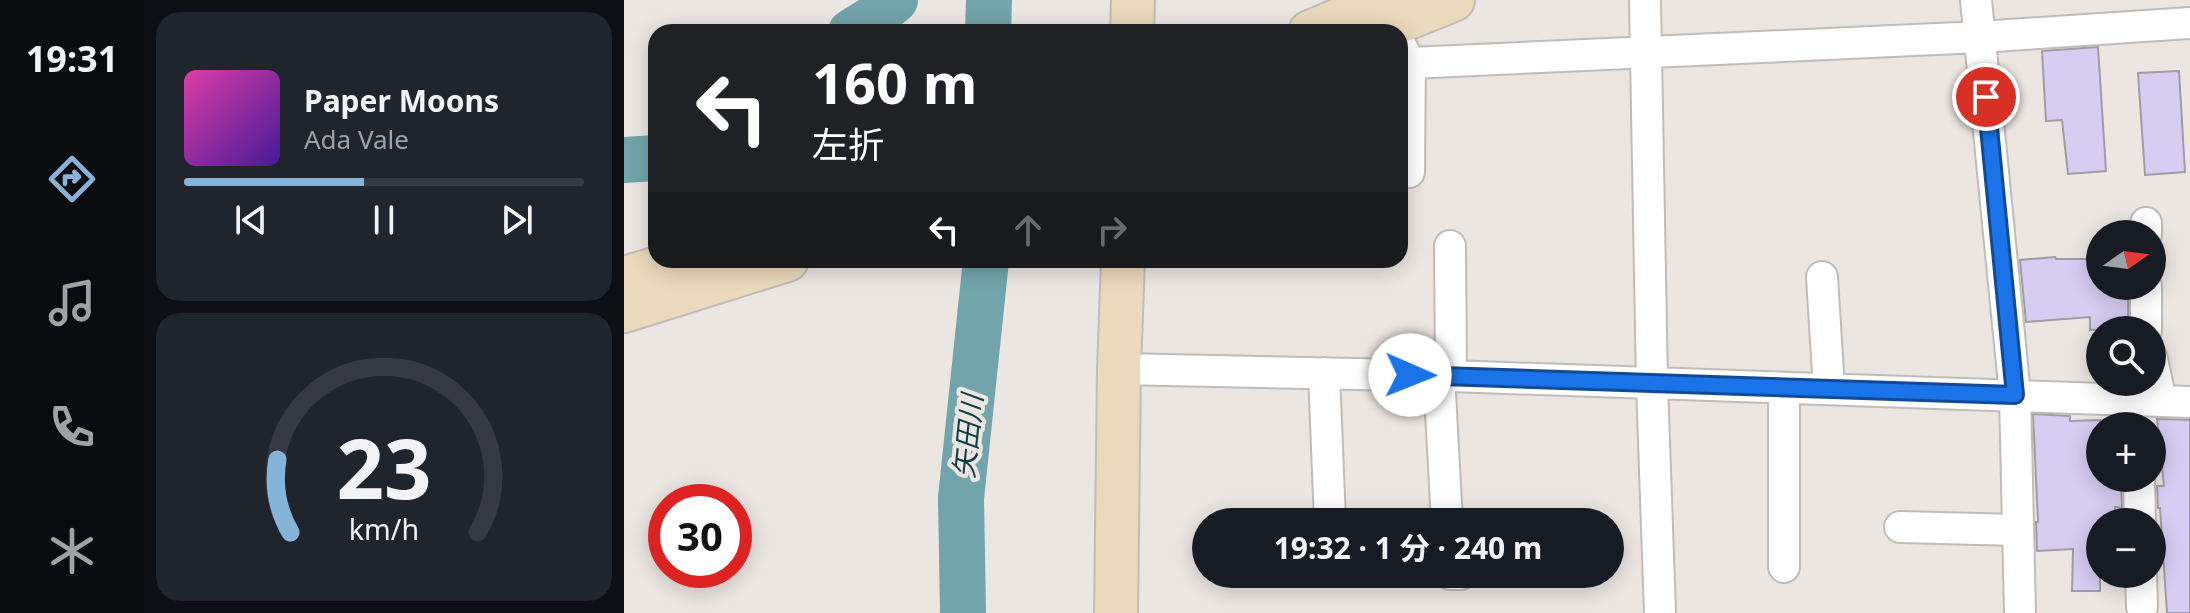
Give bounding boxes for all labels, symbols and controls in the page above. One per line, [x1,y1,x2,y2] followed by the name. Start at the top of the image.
[26,34,118,83] text: 19:31
[812,44,977,120] text: 160 m
[680,56,784,160] icon: left
[1952,63,2020,131] pin
[1964,75,2008,119] icon: arrive
[304,80,499,121] text: Paper Moons
[812,120,884,169] text: 左折
[304,121,409,157] text: Ada Vale
[44,151,100,207] icon: directions
[229,198,273,242] icon: previous
[362,198,406,242] icon: pause
[495,198,539,242] icon: next
[922,208,966,252] icon: left
[1006,208,1050,252] icon: ahead
[1090,208,1134,252] icon: right
[2086,220,2166,300] north arrow
[2086,220,2166,588] map controls
[44,275,100,331] icon: music
[2086,316,2166,396] button: search
[1368,333,1452,417] position arrow
[944,389,991,480] water label: 矢田川
[44,399,100,455] icon: phone
[336,409,432,522] text: 23
[2086,412,2166,492] button: +
[648,484,752,588] speed limit sign: 30
[2086,508,2166,588] button: −
[349,509,419,548] text: km/h
[44,523,100,579] icon: climate
[1274,527,1542,568] text: 19:32 · 1 分 · 240 m

